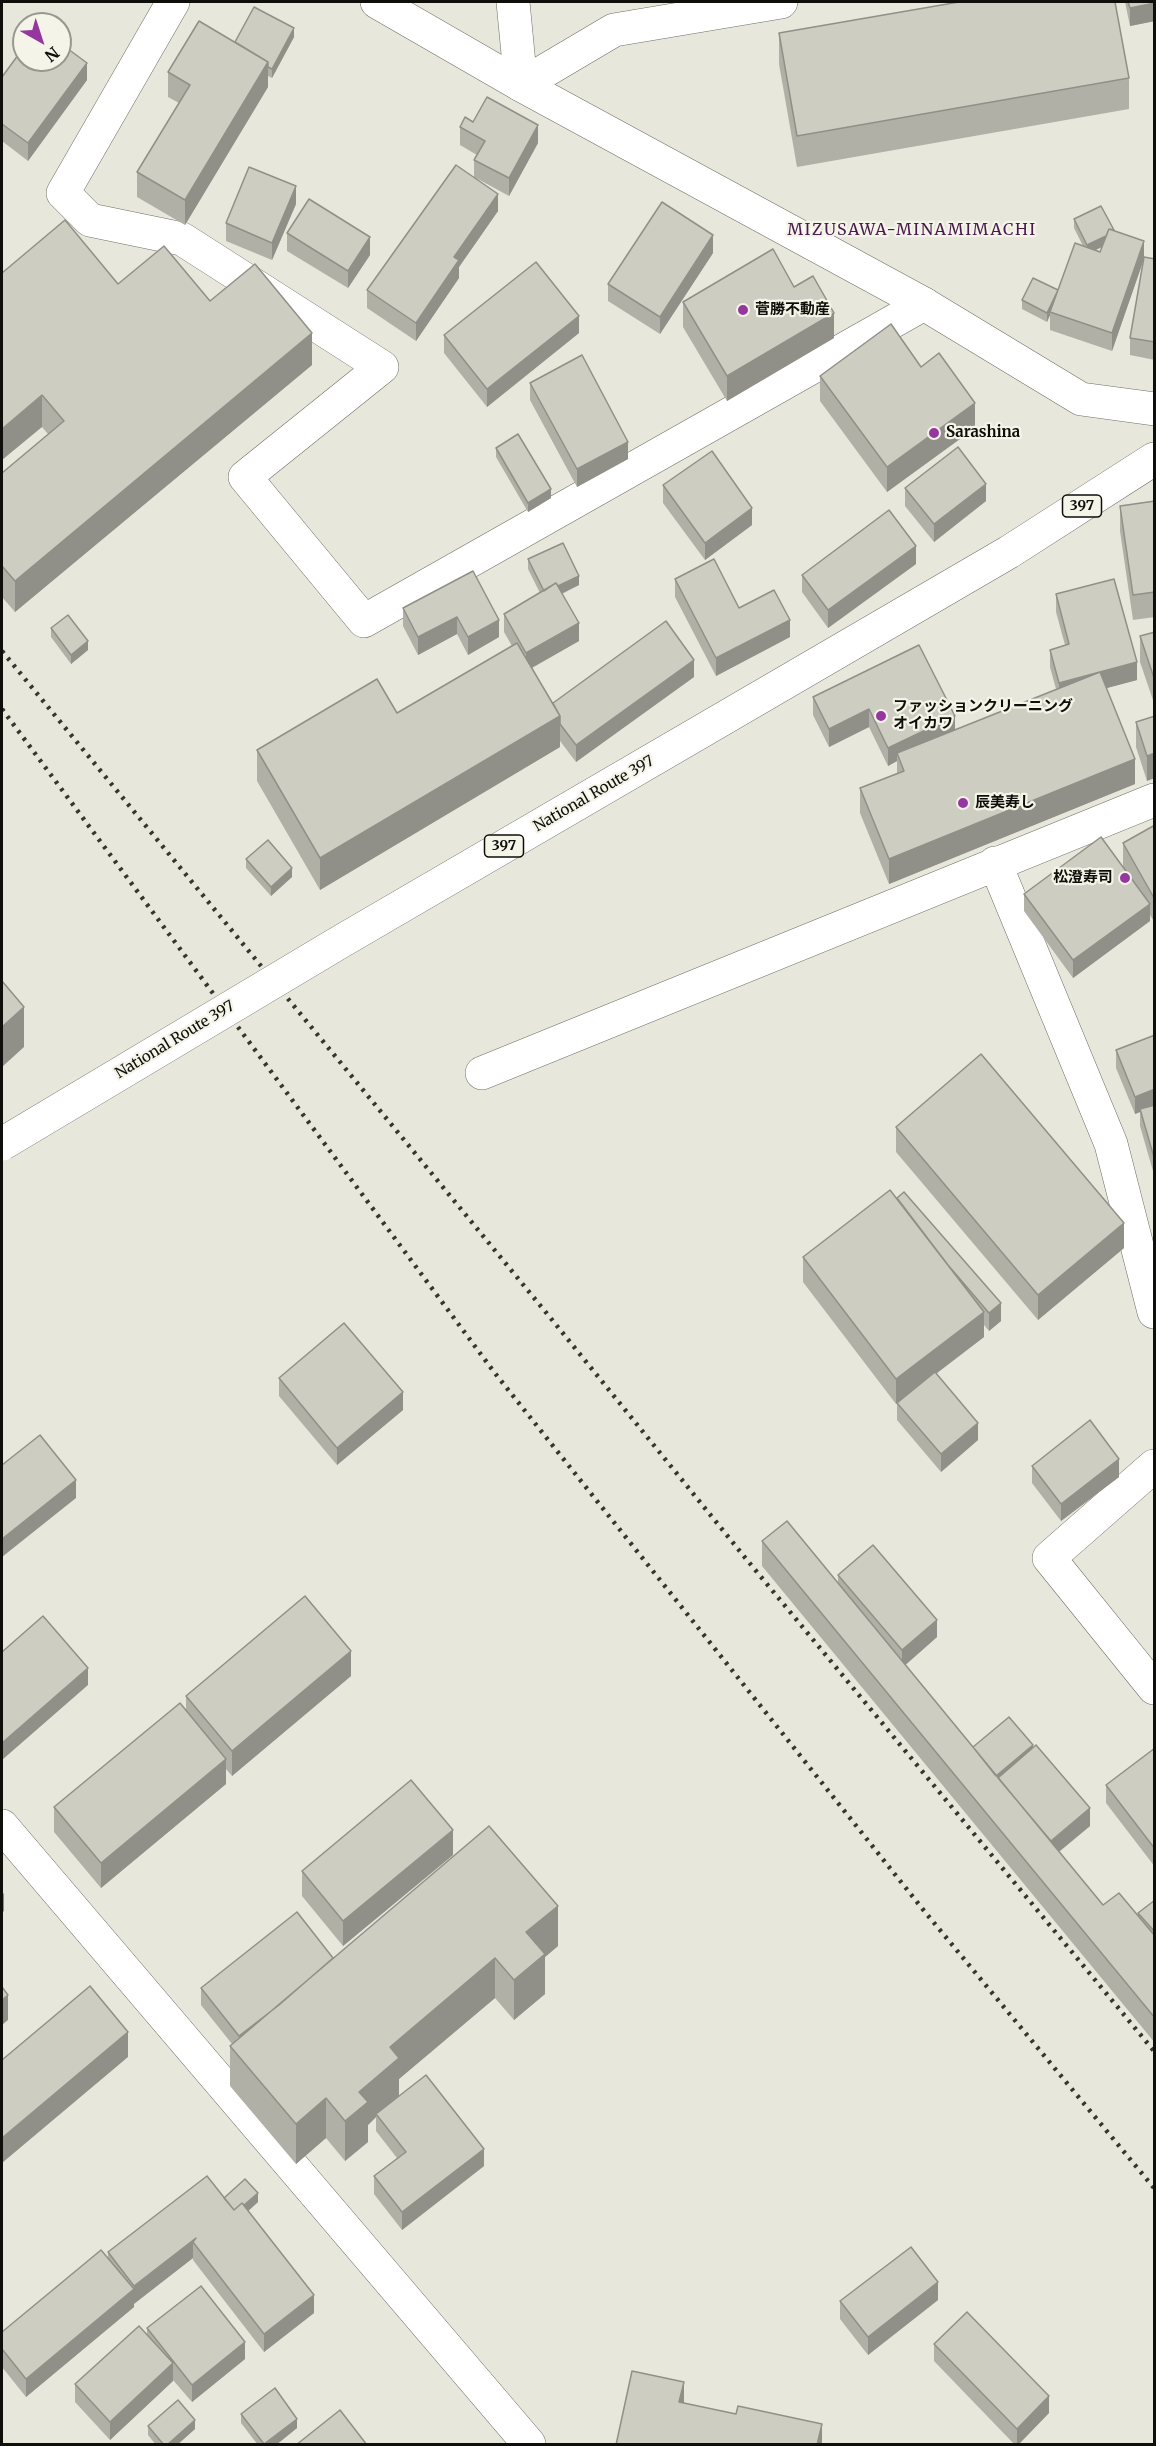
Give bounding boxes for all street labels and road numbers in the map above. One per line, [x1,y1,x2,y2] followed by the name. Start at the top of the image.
[1062,495,1102,517] road number: 397
[531,752,657,836] street label: National Route 397
[484,835,524,857] road number: 397
[112,997,238,1083] street label: National Route 397

